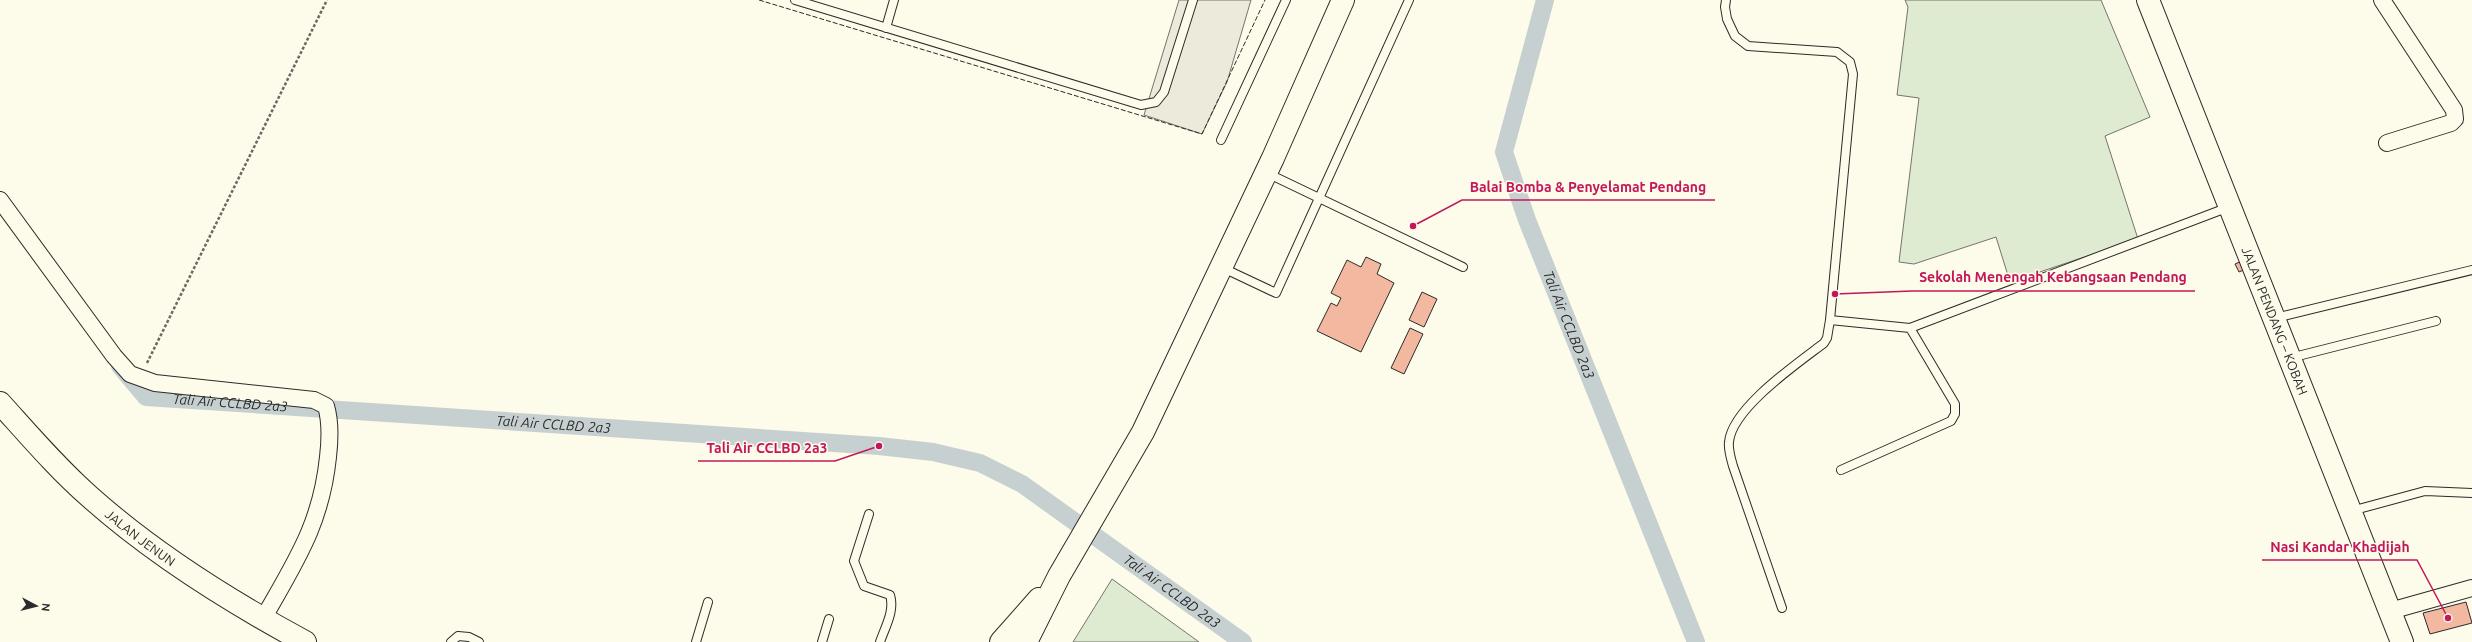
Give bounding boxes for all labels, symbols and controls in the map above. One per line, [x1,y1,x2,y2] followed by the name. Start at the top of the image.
[1462,174,1715,200] callout: Balai Bomba & Penyelamat Pendang
[1470,179,1706,195] text: Balai Bomba & Penyelamat Pendang
[2239,245,2311,397] street label: JALAN PENDANG – KOBAH
[1912,265,2195,291] callout: Sekolah Menengah Kebangsaan Pendang
[1540,268,1598,381] water label: Tali Air CCLBD 2a3
[1919,269,2187,285] text: Sekolah Menengah Kebangsaan Pendang
[172,391,288,414] water label: Tali Air CCLBD 2a3
[496,412,612,436] water label: Tali Air CCLBD 2a3
[698,435,835,461] callout: Tali Air CCLBD 2a3
[707,440,827,456] text: Tali Air CCLBD 2a3
[103,507,178,568] street label: JALAN JENUN
[2262,534,2417,560] callout: Nasi Kandar Khadijah
[2270,539,2410,555] text: Nasi Kandar Khadijah
[1120,551,1224,631] water label: Tali Air CCLBD 2a3
[16,586,56,626] north arrow
[39,602,52,612] text: N

